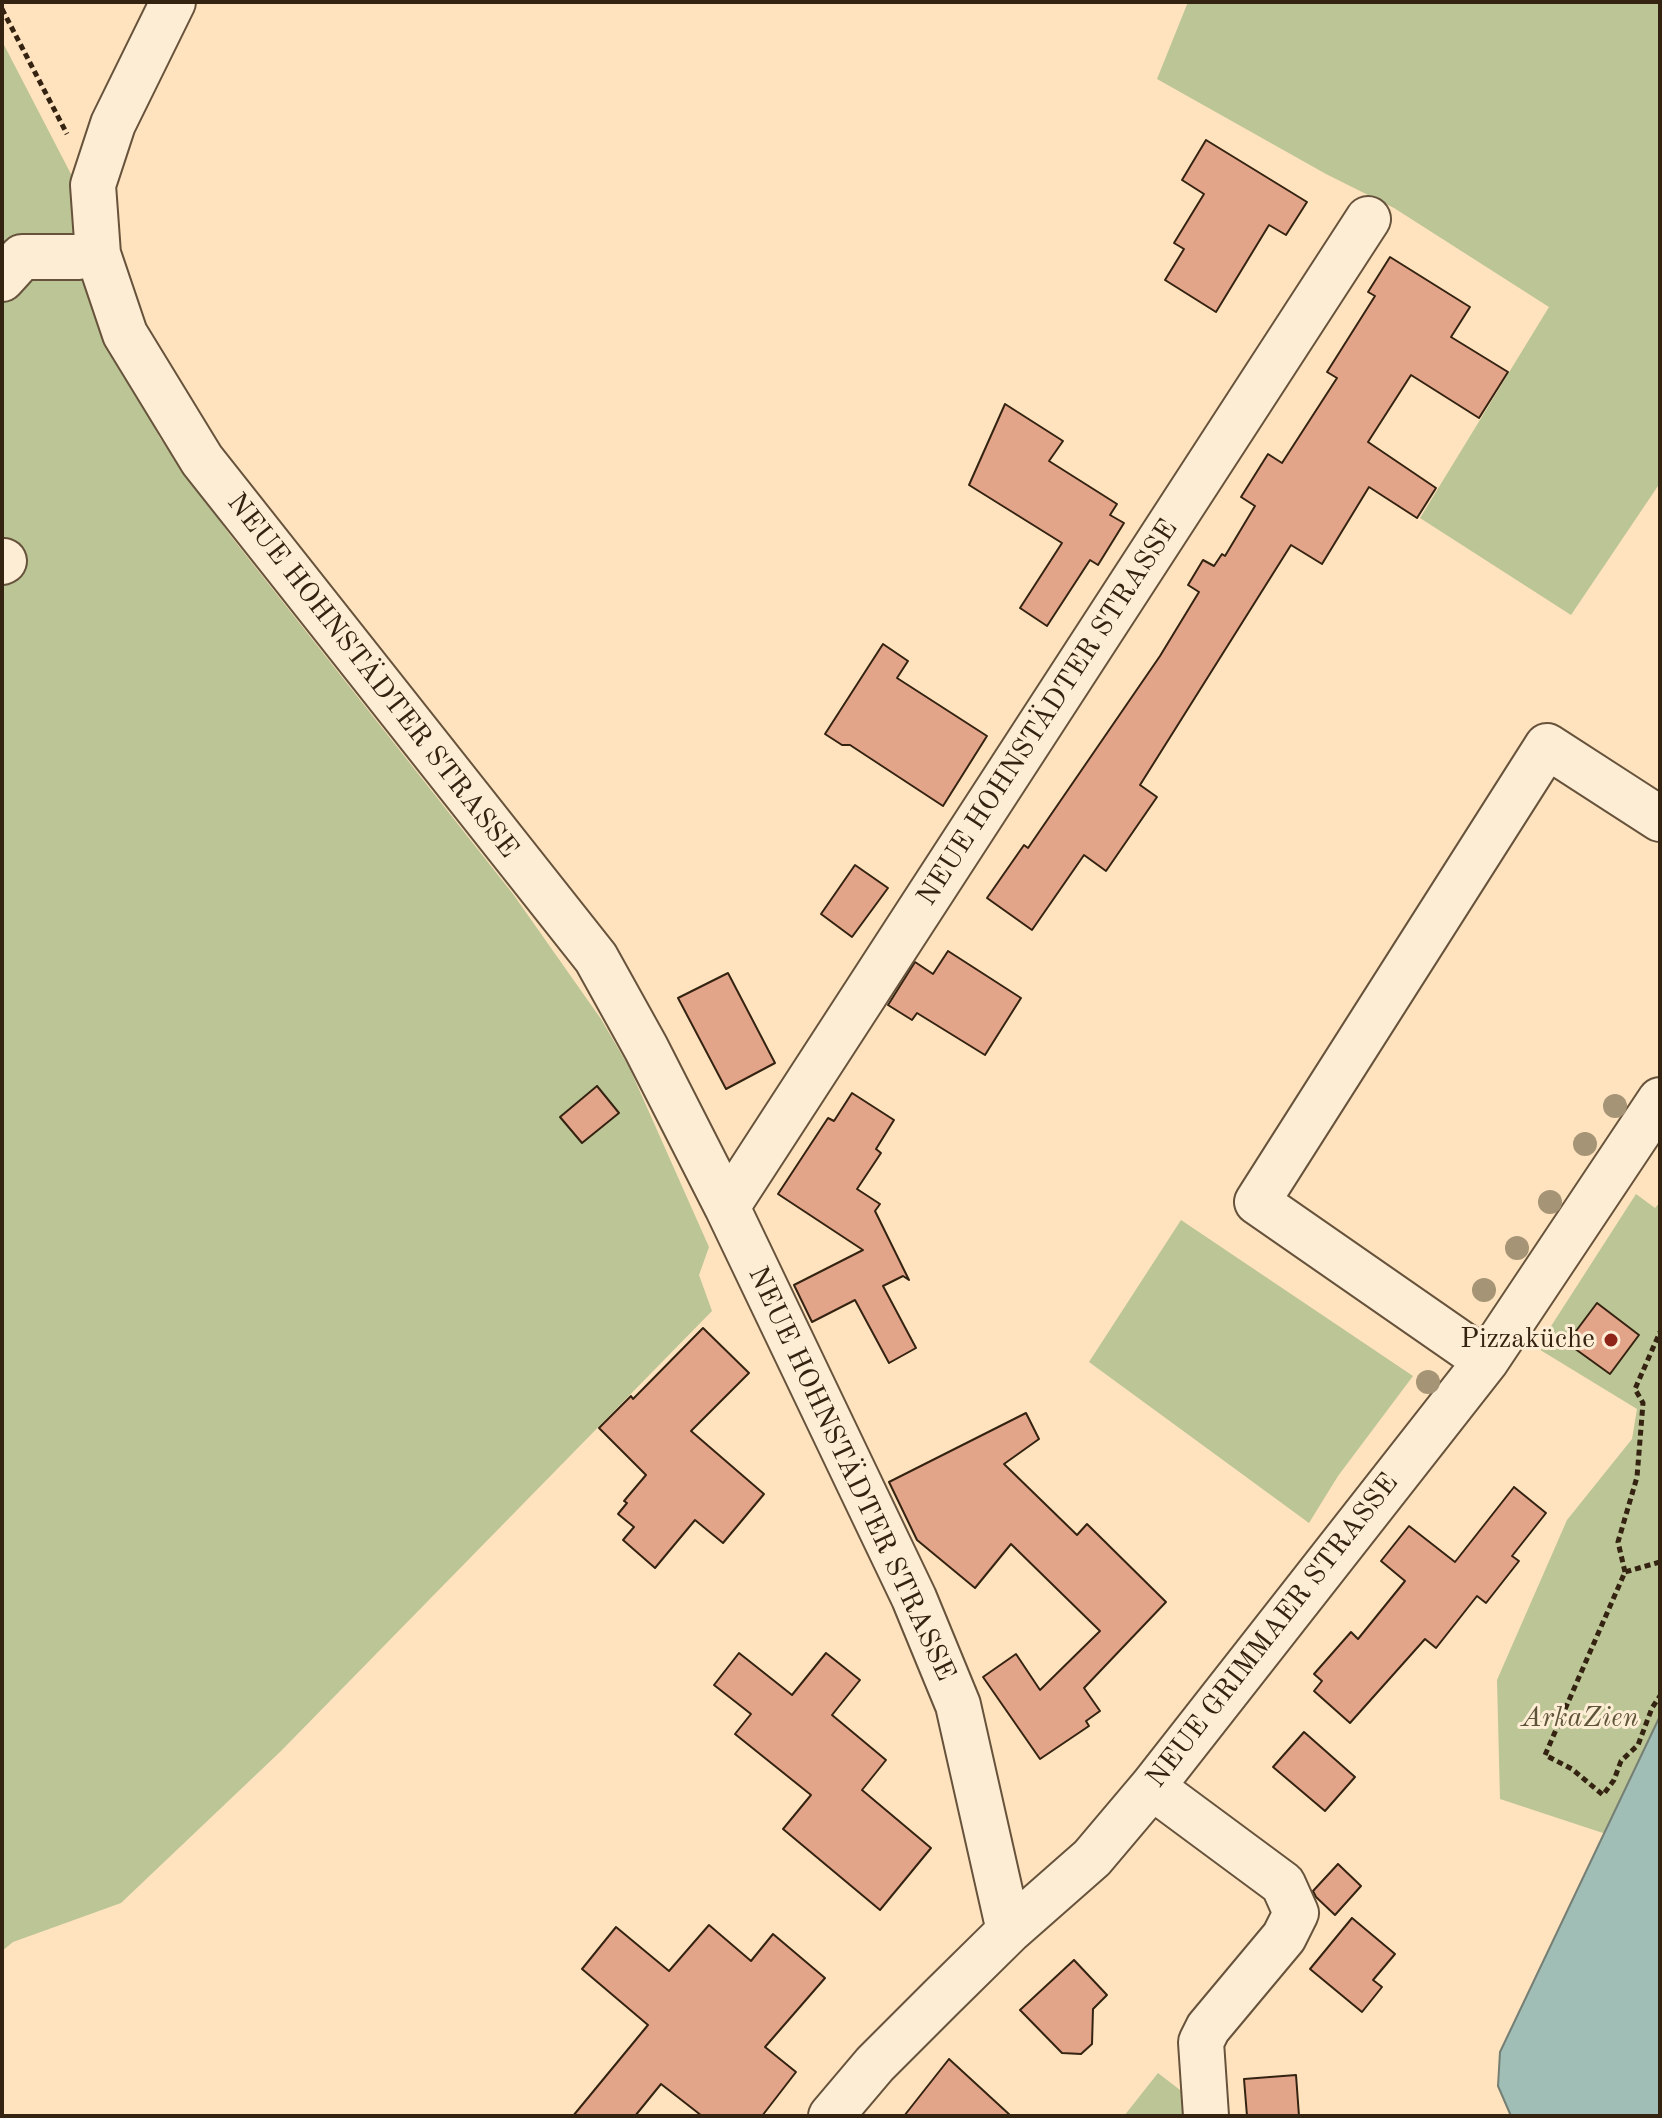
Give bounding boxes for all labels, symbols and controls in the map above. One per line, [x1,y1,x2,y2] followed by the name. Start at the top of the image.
[219,487,525,865] street label: NEUE HOHNSTÄDTER STRASSE
[910,514,1186,912] street label: NEUE HOHNSTÄDTER STRASSE
[740,1261,962,1687] street label: NEUE HOHNSTÄDTER STRASSE
[1460,1323,1595,1357] place label: Pizzaküche
[1602,1331,1620,1349] marker: Pizzaküche
[1140,1467,1406,1795] street label: NEUE GRIMMAER STRASSE
[1521,1702,1639,1736] park label: ArkaZien

